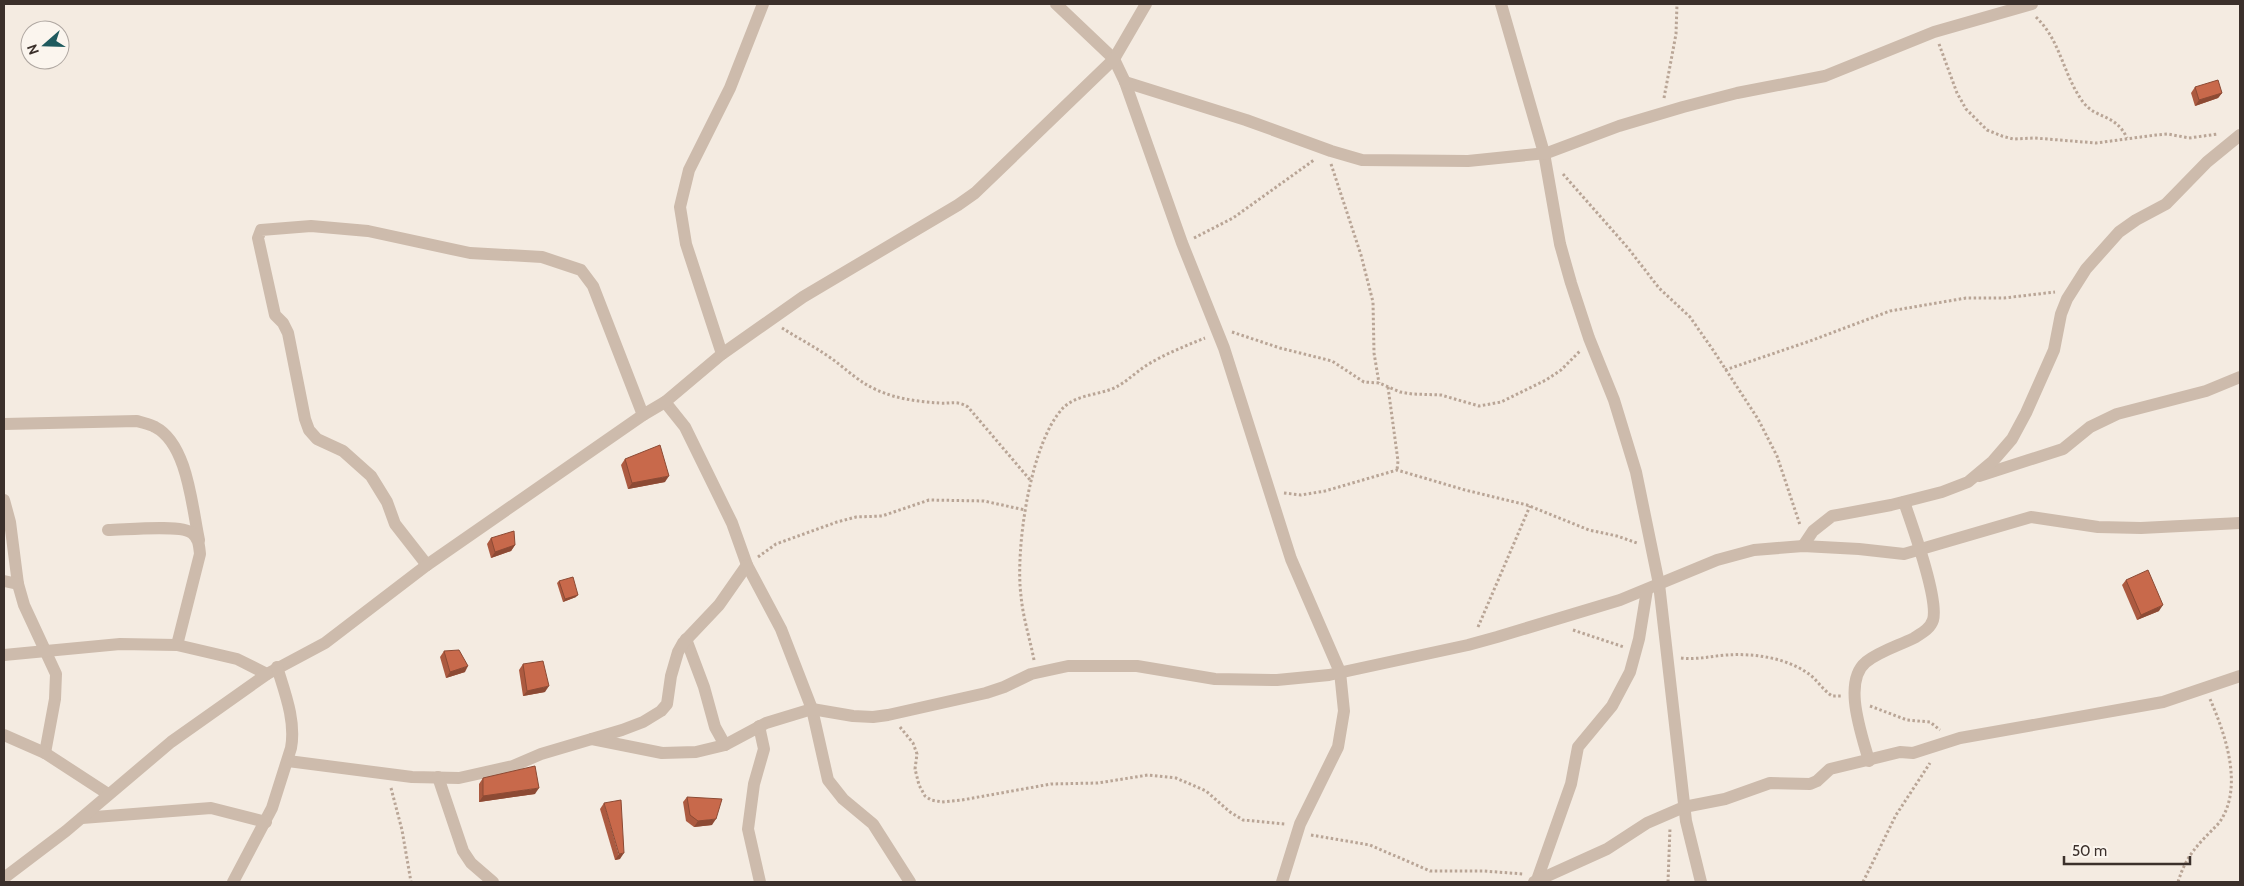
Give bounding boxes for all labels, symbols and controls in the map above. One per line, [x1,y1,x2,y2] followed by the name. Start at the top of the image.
[20,20,70,70] north arrow
[23,42,43,57] text: N
[2064,834,2190,866] scale bar
[2072,842,2107,860] text: 50 m

